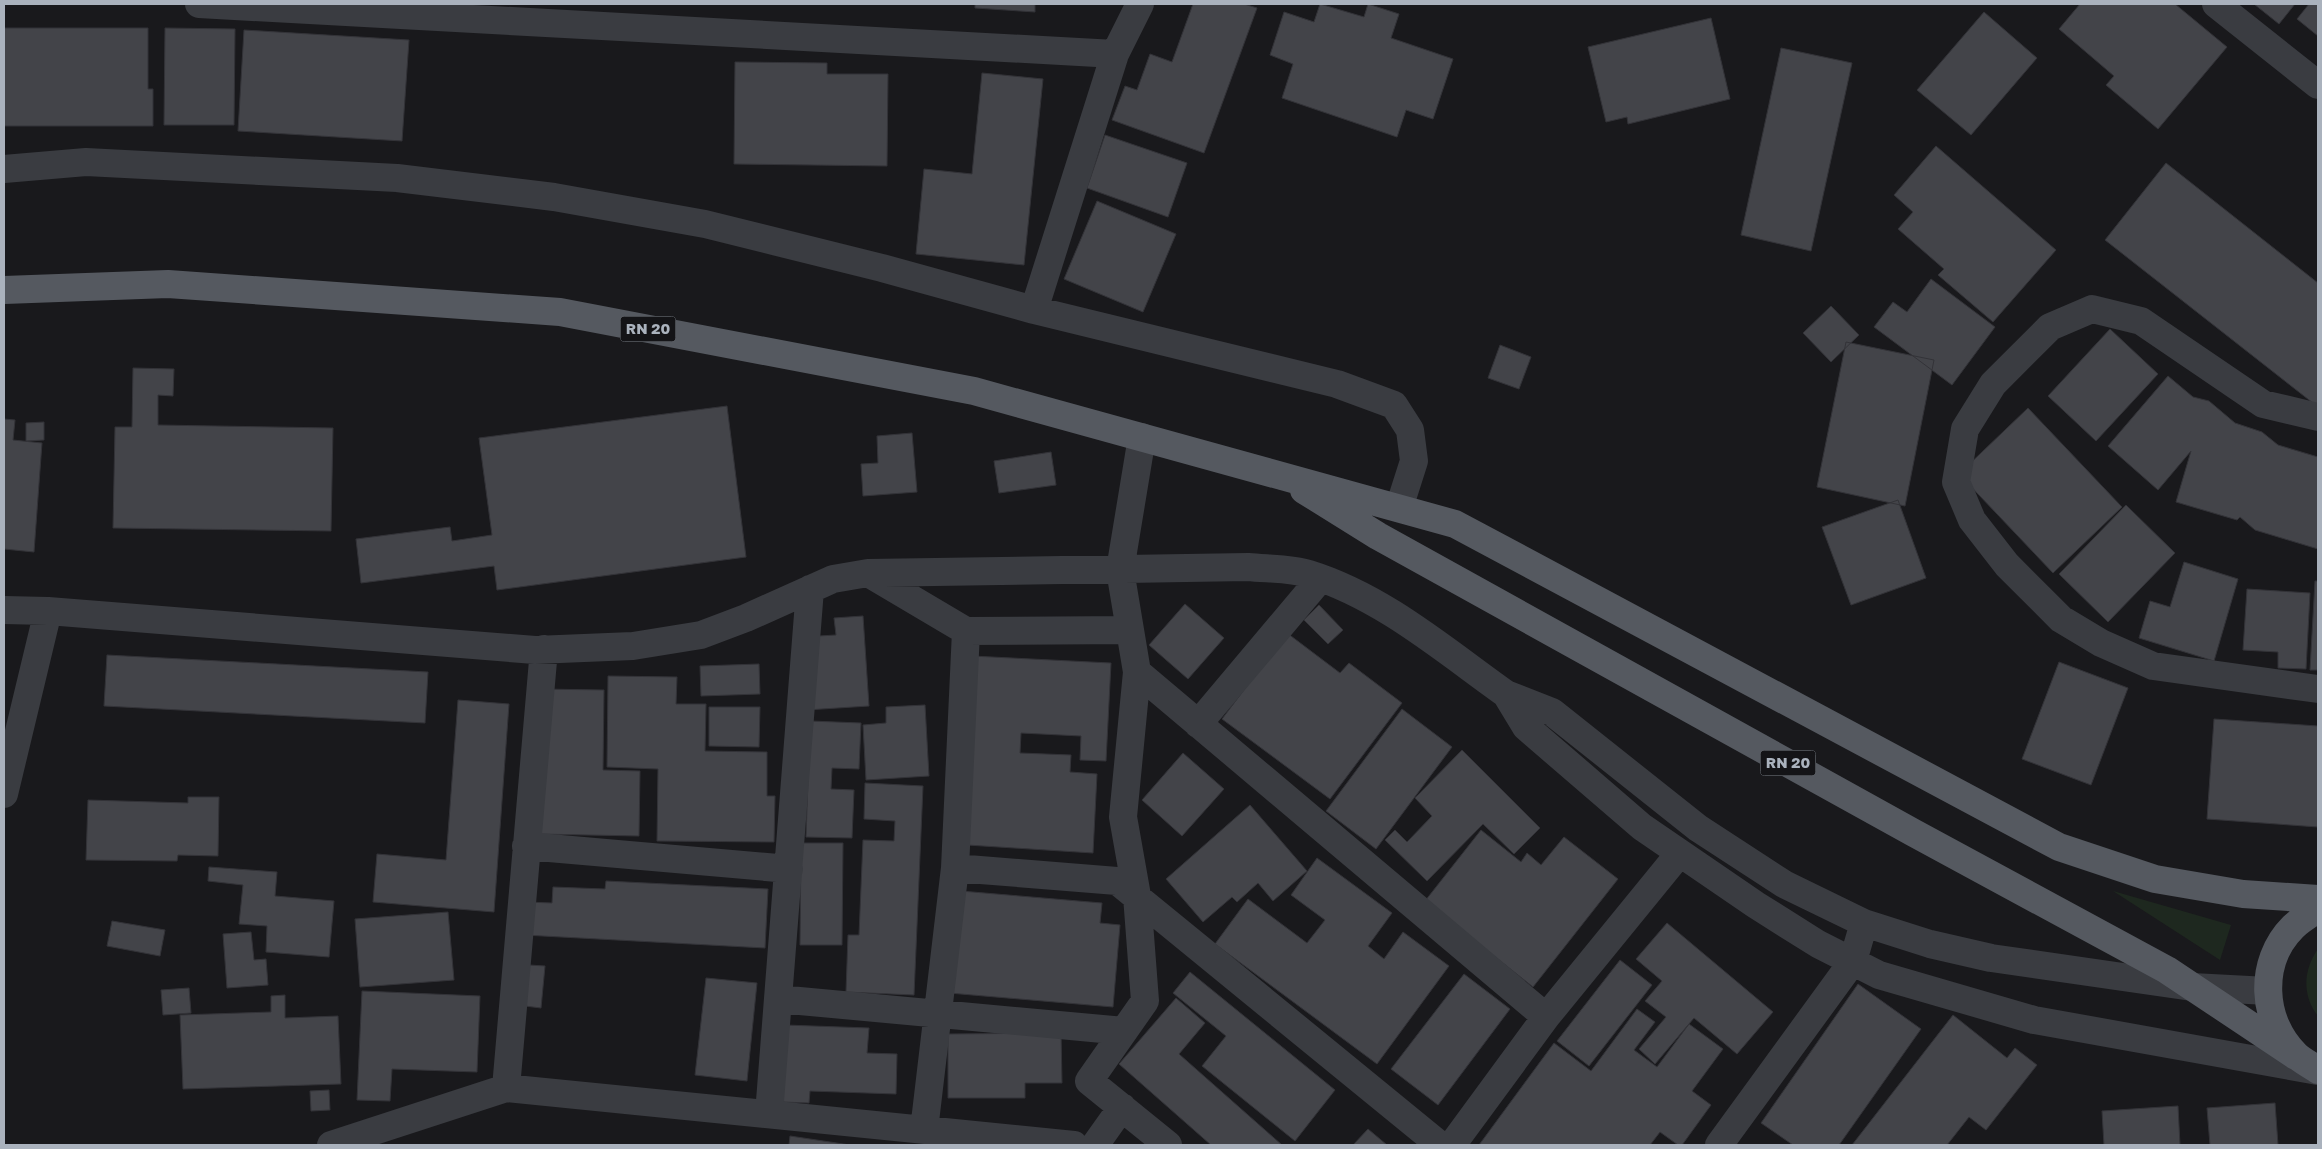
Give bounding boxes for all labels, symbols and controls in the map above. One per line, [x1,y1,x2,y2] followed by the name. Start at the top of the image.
[620,316,676,342] road number: RN 20
[1760,750,1816,776] road number: RN 20

